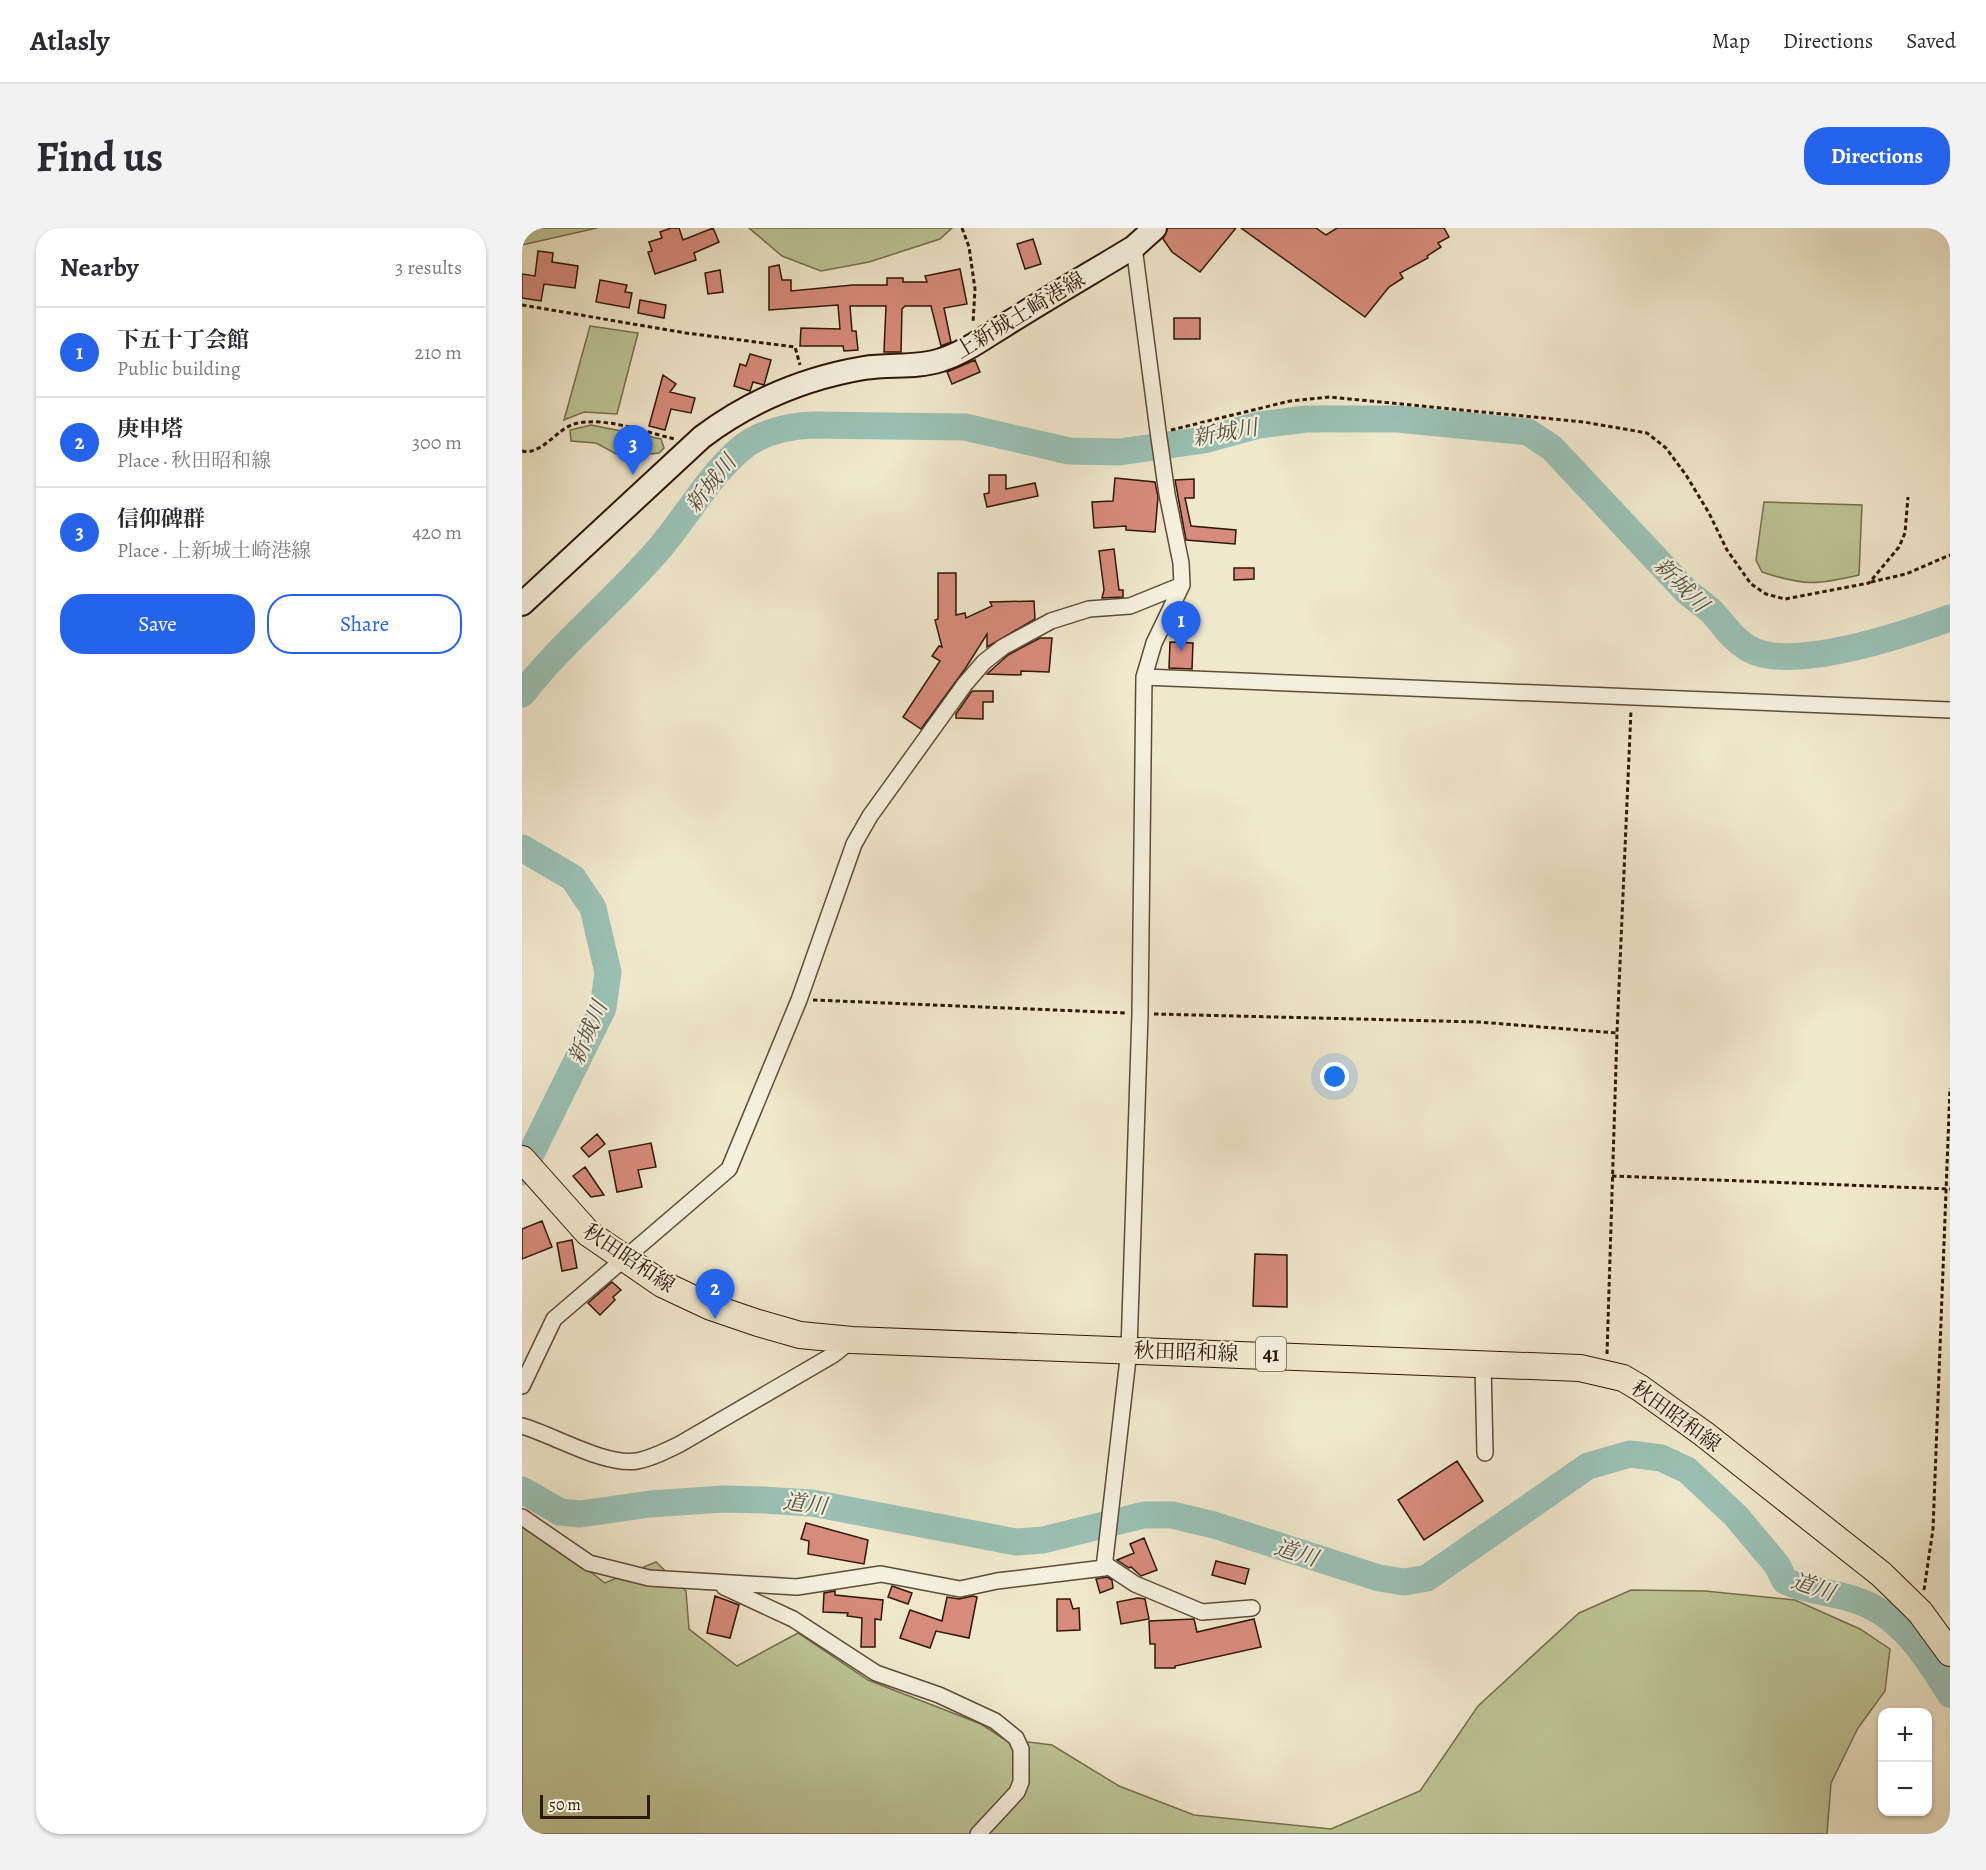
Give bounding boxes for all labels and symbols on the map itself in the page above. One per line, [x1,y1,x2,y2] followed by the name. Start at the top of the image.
[950,265,1090,365] street label: 上新城土崎港線
[1190,412,1262,454] water label: 新城川
[614,426,652,475] pin: 3
[679,447,745,519] water label: 新城川
[1647,551,1716,620] water label: 新城川
[1162,602,1200,651] pin: 1
[561,995,615,1069] water label: 新城川
[1320,1062,1349,1091] your location
[578,1217,680,1299] street label: 秋田昭和線
[696,1270,734,1319] pin: 2
[1133,1336,1239,1368] street label: 秋田昭和線
[1256,1337,1286,1371] road number: 41
[1625,1374,1727,1458] street label: 秋田昭和線
[781,1486,831,1522] water label: 道川
[1271,1532,1323,1574] water label: 道川
[1787,1566,1840,1609] water label: 道川
[540,1792,650,1820] scale bar

